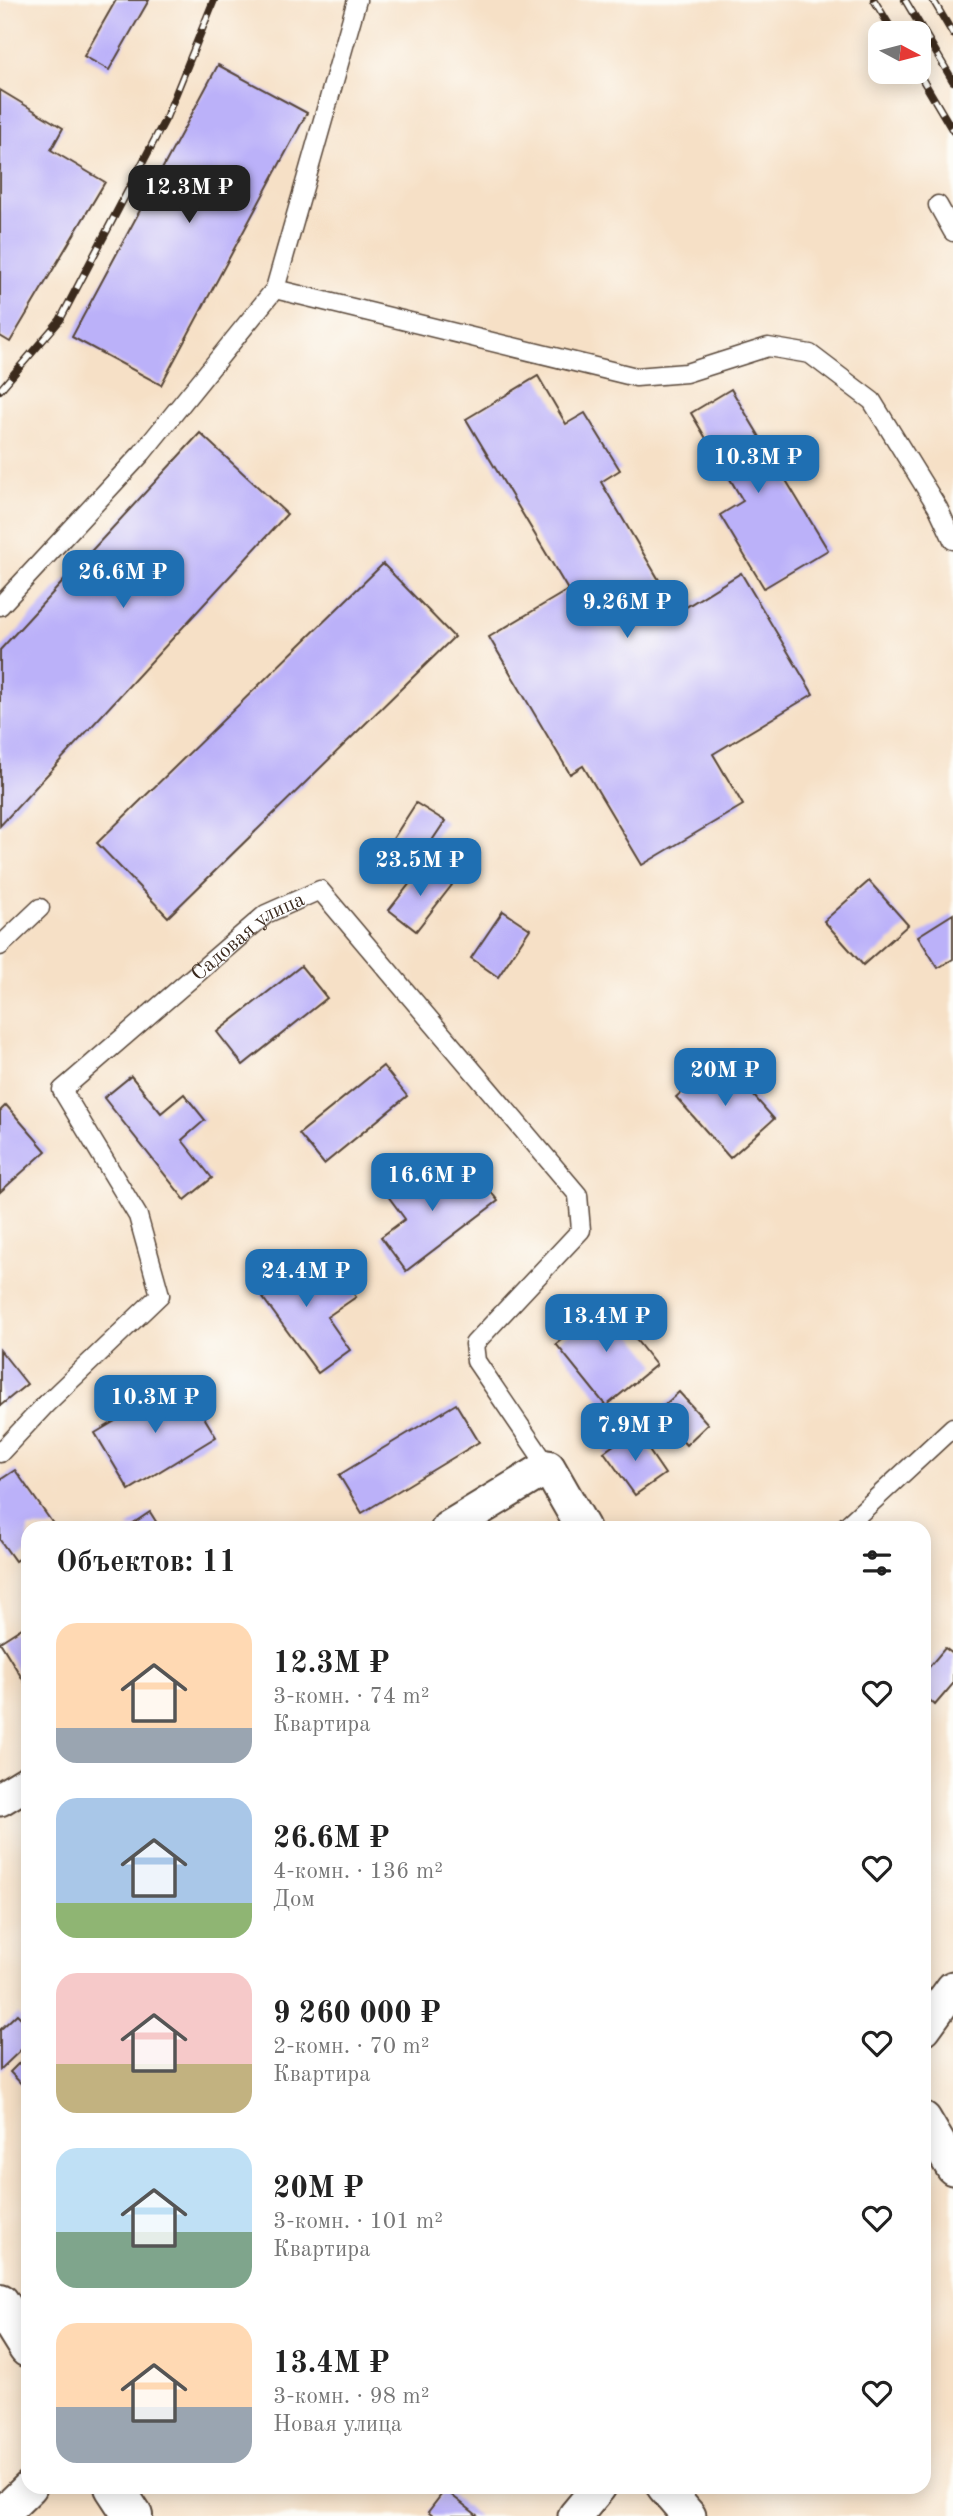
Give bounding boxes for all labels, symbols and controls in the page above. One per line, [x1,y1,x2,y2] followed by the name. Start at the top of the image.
[868,21,931,84] north arrow
[868,21,931,84] map controls
[124,166,254,225] pin: 12.3M ₽
[144,176,234,199] text: 12.3M ₽
[693,435,823,495] pin: 10.3M ₽
[713,446,803,469] text: 10.3M ₽
[58,550,188,610] pin: 26.6M ₽
[78,561,168,584] text: 26.6M ₽
[562,580,692,640] pin: 9.26M ₽
[582,591,672,614] text: 9.26M ₽
[355,838,485,898] pin: 23.5M ₽
[375,849,465,872] text: 23.5M ₽
[188,889,308,986] street label: Садовая улица
[676,1048,774,1108] pin: 20M ₽
[690,1059,760,1082] text: 20M ₽
[367,1154,497,1213] pin: 16.6M ₽
[387,1164,477,1187] text: 16.6M ₽
[241,1250,371,1309] pin: 24.4M ₽
[261,1260,351,1283] text: 24.4M ₽
[541,1294,671,1354] pin: 13.4M ₽
[561,1305,651,1328] text: 13.4M ₽
[90,1376,220,1435] pin: 10.3M ₽
[110,1386,200,1409] text: 10.3M ₽
[578,1404,692,1463] pin: 7.9M ₽
[597,1414,673,1437] text: 7.9M ₽
[858,1544,896,1582] icon: filters
[56,1548,236,1578] text: Объектов: 11
[273,1649,390,1679] text: 12.3M ₽
[112,1651,196,1735] icon: home
[858,1674,896,1712] icon: heart
[273,1685,430,1708] text: 3-комн. · 74 m²
[273,1713,371,1736] text: Квартира
[273,1824,390,1854] text: 26.6M ₽
[112,1826,196,1910] icon: home
[858,1849,896,1887] icon: heart
[273,1860,443,1883] text: 4-комн. · 136 m²
[273,1888,315,1911] text: Дом
[273,1999,441,2029] text: 9 260 000 ₽
[112,2001,196,2085] icon: home
[858,2024,896,2062] icon: heart
[273,2035,430,2058] text: 2-комн. · 70 m²
[273,2063,371,2086] text: Квартира
[273,2174,364,2204] text: 20M ₽
[112,2176,196,2260] icon: home
[858,2199,896,2237] icon: heart
[273,2210,443,2233] text: 3-комн. · 101 m²
[273,2238,371,2261] text: Квартира
[273,2349,390,2379] text: 13.4M ₽
[112,2351,196,2435] icon: home
[858,2374,896,2412] icon: heart
[273,2385,430,2408] text: 3-комн. · 98 m²
[273,2413,402,2436] text: Новая улица

